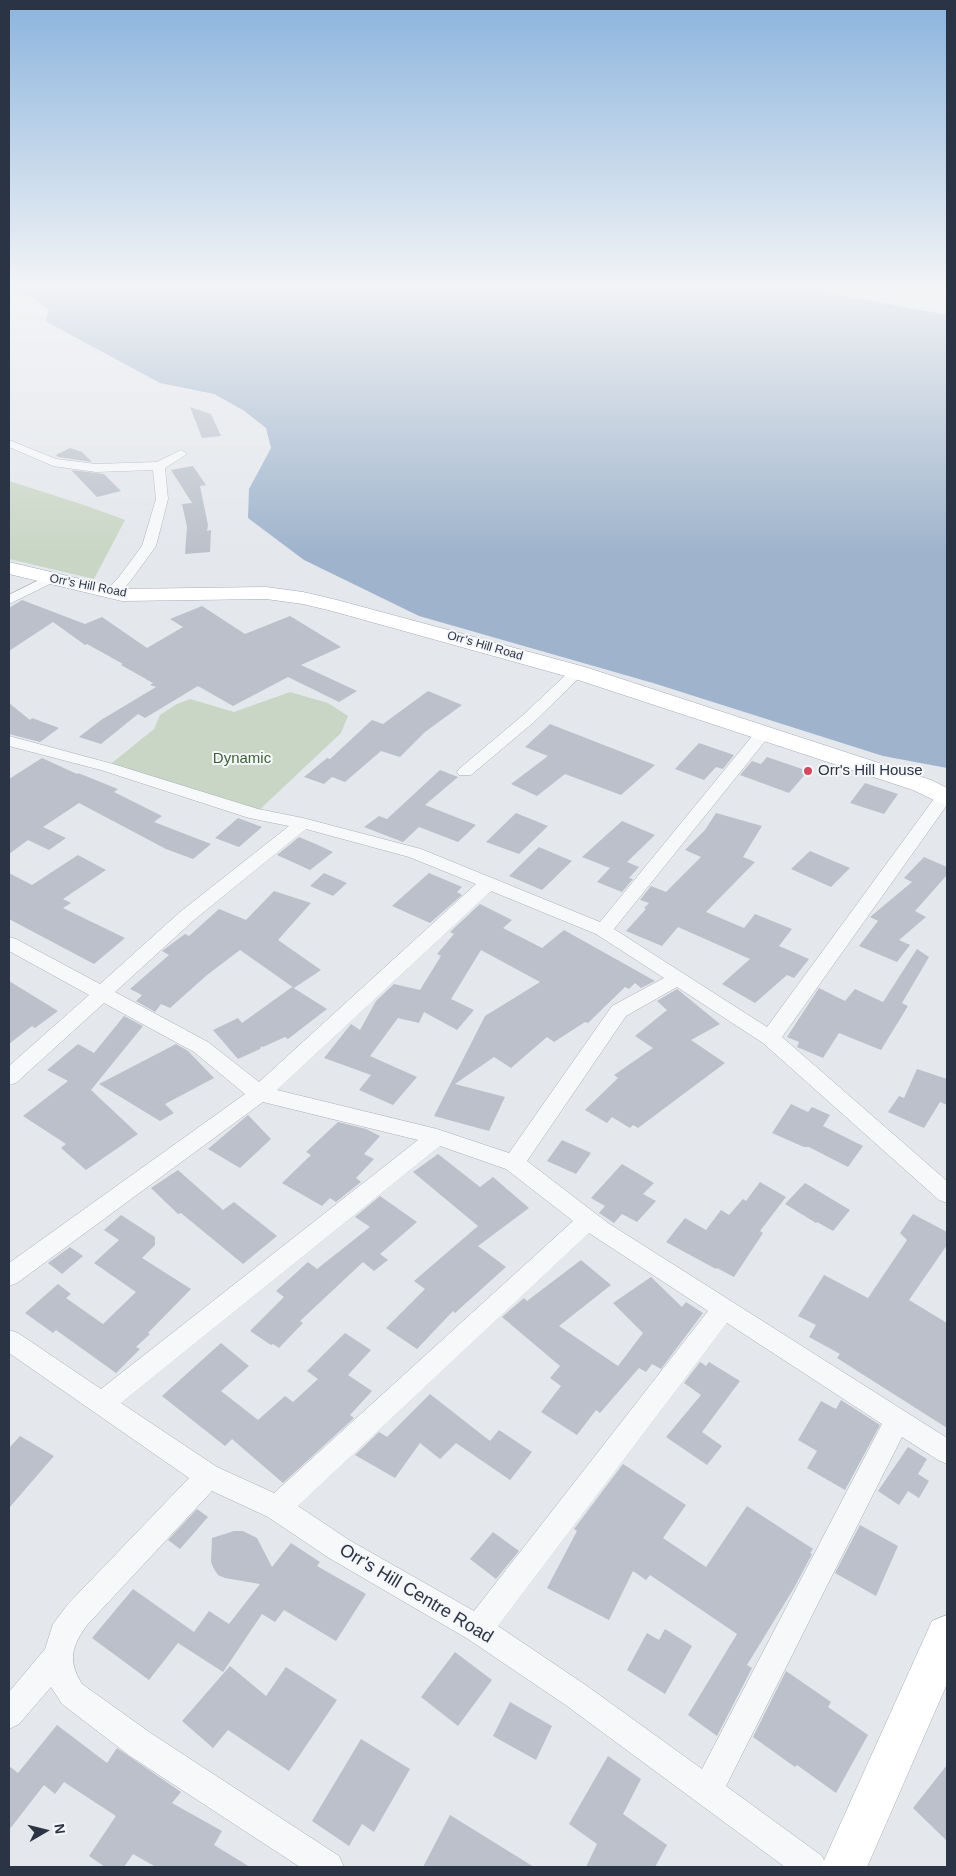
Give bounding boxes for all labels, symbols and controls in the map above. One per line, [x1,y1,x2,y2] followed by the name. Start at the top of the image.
[48,571,128,601] street label: Orr’s Hill Road
[445,628,525,664] street label: Orr’s Hill Road
[213,750,271,768] park label: Dynamic
[818,762,923,780] place label: Orr's Hill House
[802,765,814,777] marker: Orr's Hill House
[335,1540,497,1648] street label: Orr's Hill Centre Road
[20,1806,70,1856] north arrow
[51,1823,68,1835] text: N

